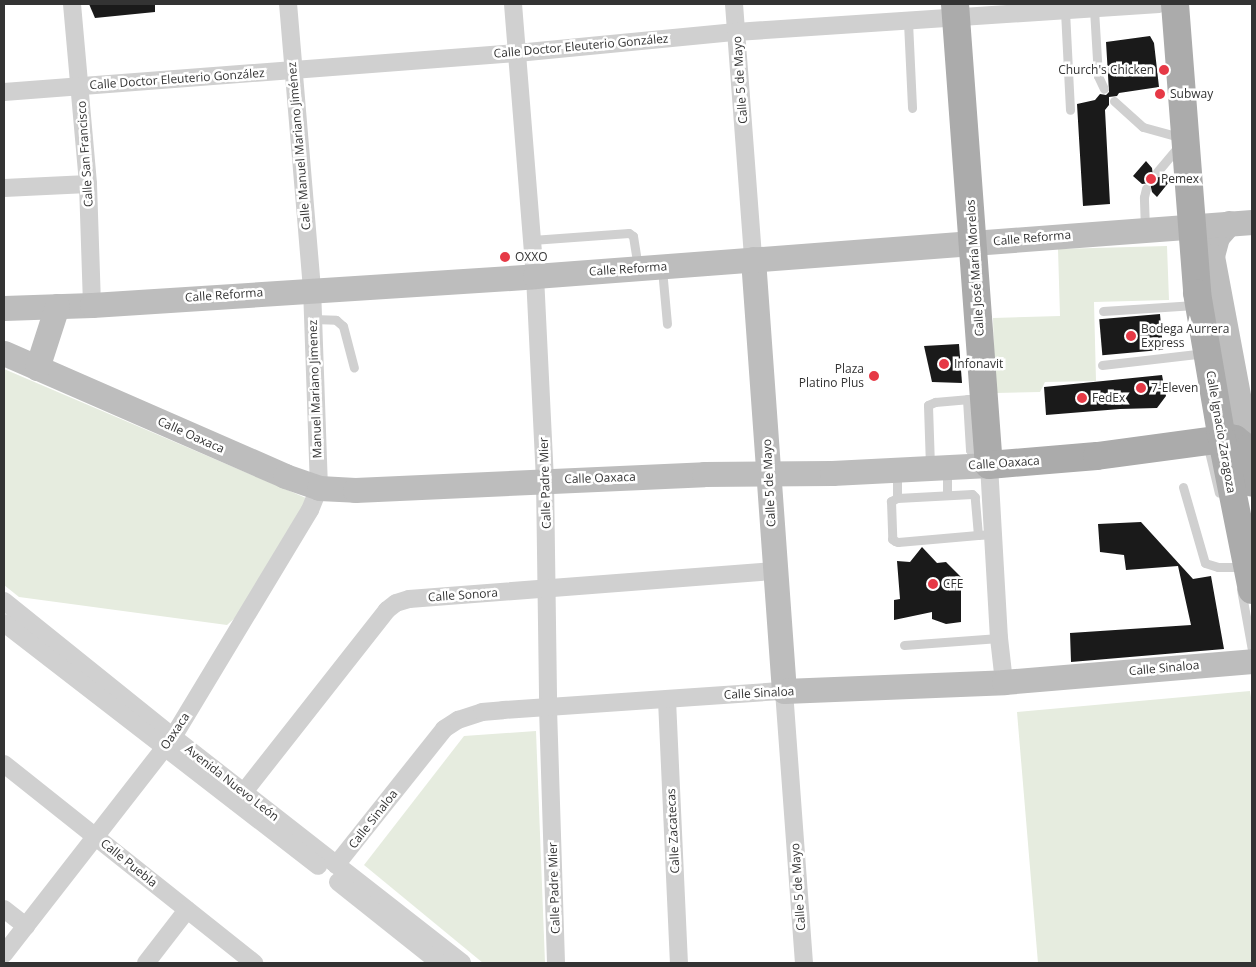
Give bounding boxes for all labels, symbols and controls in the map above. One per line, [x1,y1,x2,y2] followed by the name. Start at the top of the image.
[493,31,669,61] street label: Calle Doctor Eleuterio González
[730,36,750,124] street label: Calle 5 de Mayo
[284,61,314,231] street label: Calle Manuel Mariano Jiménez
[1058,63,1154,77] place label: Church's Chicken
[1158,64,1170,76] marker: Church's Chicken
[89,66,265,92] street label: Calle Doctor Eleuterio González
[1170,87,1213,101] place label: Subway
[1154,88,1166,100] marker: Subway
[74,100,96,208] street label: Calle San Francisco
[1161,172,1199,186] place label: Pemex
[1145,173,1157,185] marker: Pemex
[963,199,987,337] street label: Calle José María Morelos
[992,227,1072,249] street label: Calle Reforma
[515,250,548,264] place label: OXXO
[499,251,511,263] marker: OXXO
[588,259,668,279] street label: Calle Reforma
[184,285,264,305] street label: Calle Reforma
[305,319,325,459] street label: Manuel Mariano Jimenez
[1141,322,1229,350] place label: Bodega Aurrera Express
[1125,330,1137,342] marker: Bodega Aurrera Express
[954,357,1003,371] place label: Infonavit
[938,358,950,370] marker: Infonavit
[799,362,864,390] place label: Plaza Platino Plus
[868,370,880,382] marker: Plaza Platino Plus
[1203,370,1239,494] street label: Calle Ignacio Zaragoza
[1151,381,1198,395] place label: 7-Eleven
[1135,382,1147,394] marker: 7-Eleven
[1092,391,1125,405] place label: FedEx
[1076,392,1088,404] marker: FedEx
[155,414,227,456] street label: Calle Oaxaca
[536,437,554,529] street label: Calle Padre Mier
[760,439,778,527] street label: Calle 5 de Mayo
[968,453,1040,473] street label: Calle Oaxaca
[564,470,636,486] street label: Calle Oaxaca
[943,577,963,591] place label: CFE
[927,578,939,590] marker: CFE
[428,585,498,605] street label: Calle Sonora
[1128,658,1200,678] street label: Calle Sinaloa
[723,684,795,702] street label: Calle Sinaloa
[157,710,193,752] street label: Oaxaca
[182,742,282,824] street label: Avenida Nuevo León
[346,787,400,851] street label: Calle Sinaloa
[664,788,682,874] street label: Calle Zacatecas
[98,836,160,890] street label: Calle Puebla
[545,842,563,934] street label: Calle Padre Mier
[788,843,808,931] street label: Calle 5 de Mayo

